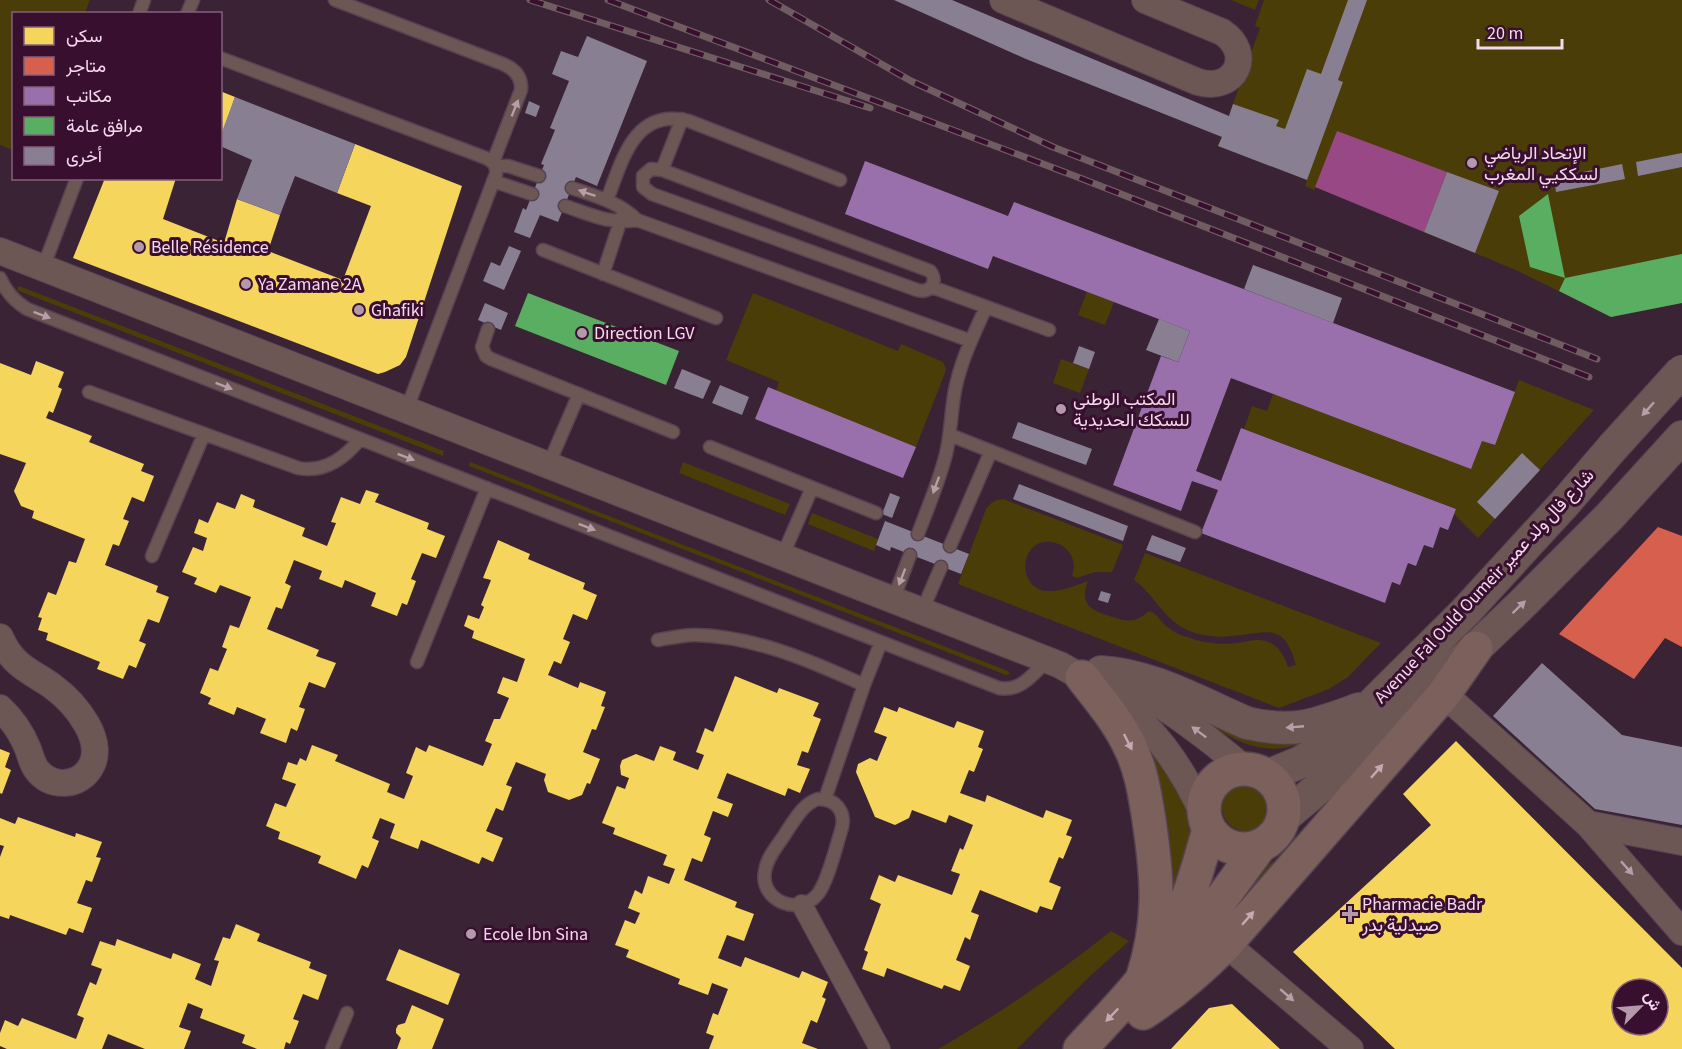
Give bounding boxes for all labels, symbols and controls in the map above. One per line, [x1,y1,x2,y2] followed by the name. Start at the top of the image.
[12,12,222,180] legend
[1478,12,1562,50] scale bar
[1487,21,1523,46] text: 20 m
[66,24,102,49] text: سكن
[65,54,106,79] text: متاجر
[66,84,112,109] text: مكاتب
[511,99,520,117] one-way arrow
[66,114,143,139] text: مرافق عامة
[1484,141,1598,189] place label: الإتحاد الرياضي لسككيي المغرب
[66,144,102,169] text: أخرى
[1465,156,1479,170] marker: الإتحاد الرياضي لسككيي المغرب
[577,188,595,198] one-way arrow
[151,235,269,260] place label: Belle Résidence
[132,240,146,254] marker: Belle Résidence
[257,272,362,297] place label: Ya Zamane 2A
[239,277,253,291] marker: Ya Zamane 2A
[371,298,424,323] place label: Ghafiki
[352,303,366,317] marker: Ghafiki
[33,311,51,320] one-way arrow
[594,321,695,346] place label: Direction LGV
[575,326,589,340] marker: Direction LGV
[215,382,233,391] one-way arrow
[1073,387,1190,433] place label: المكتب الوطني للسكك الحديدية
[1642,401,1655,416] one-way arrow
[1054,402,1068,416] marker: المكتب الوطني للسكك الحديدية
[397,452,415,462] one-way arrow
[1369,464,1600,709] street label: Avenue Fal Ould Oumeir شارع فال ولد عمير
[931,476,940,494] one-way arrow
[579,522,597,532] one-way arrow
[896,568,906,586] one-way arrow
[1511,601,1525,615] one-way arrow
[1286,722,1305,732] one-way arrow
[1191,726,1207,738] one-way arrow
[1123,733,1132,750] one-way arrow
[1370,764,1384,779] one-way arrow
[1620,860,1633,875] one-way arrow
[1361,892,1483,938] place label: Pharmacie Badr صيدلية بدر
[1343,907,1357,921] marker: Pharmacie Badr صيدلية بدر
[1241,911,1254,926] one-way arrow
[483,922,588,947] place label: Ecole Ibn Sina
[464,927,478,941] marker: Ecole Ibn Sina
[1610,977,1670,1037] north arrow
[1279,988,1295,1001] one-way arrow
[1639,988,1667,1014] text: ش
[1105,1008,1119,1022] one-way arrow

